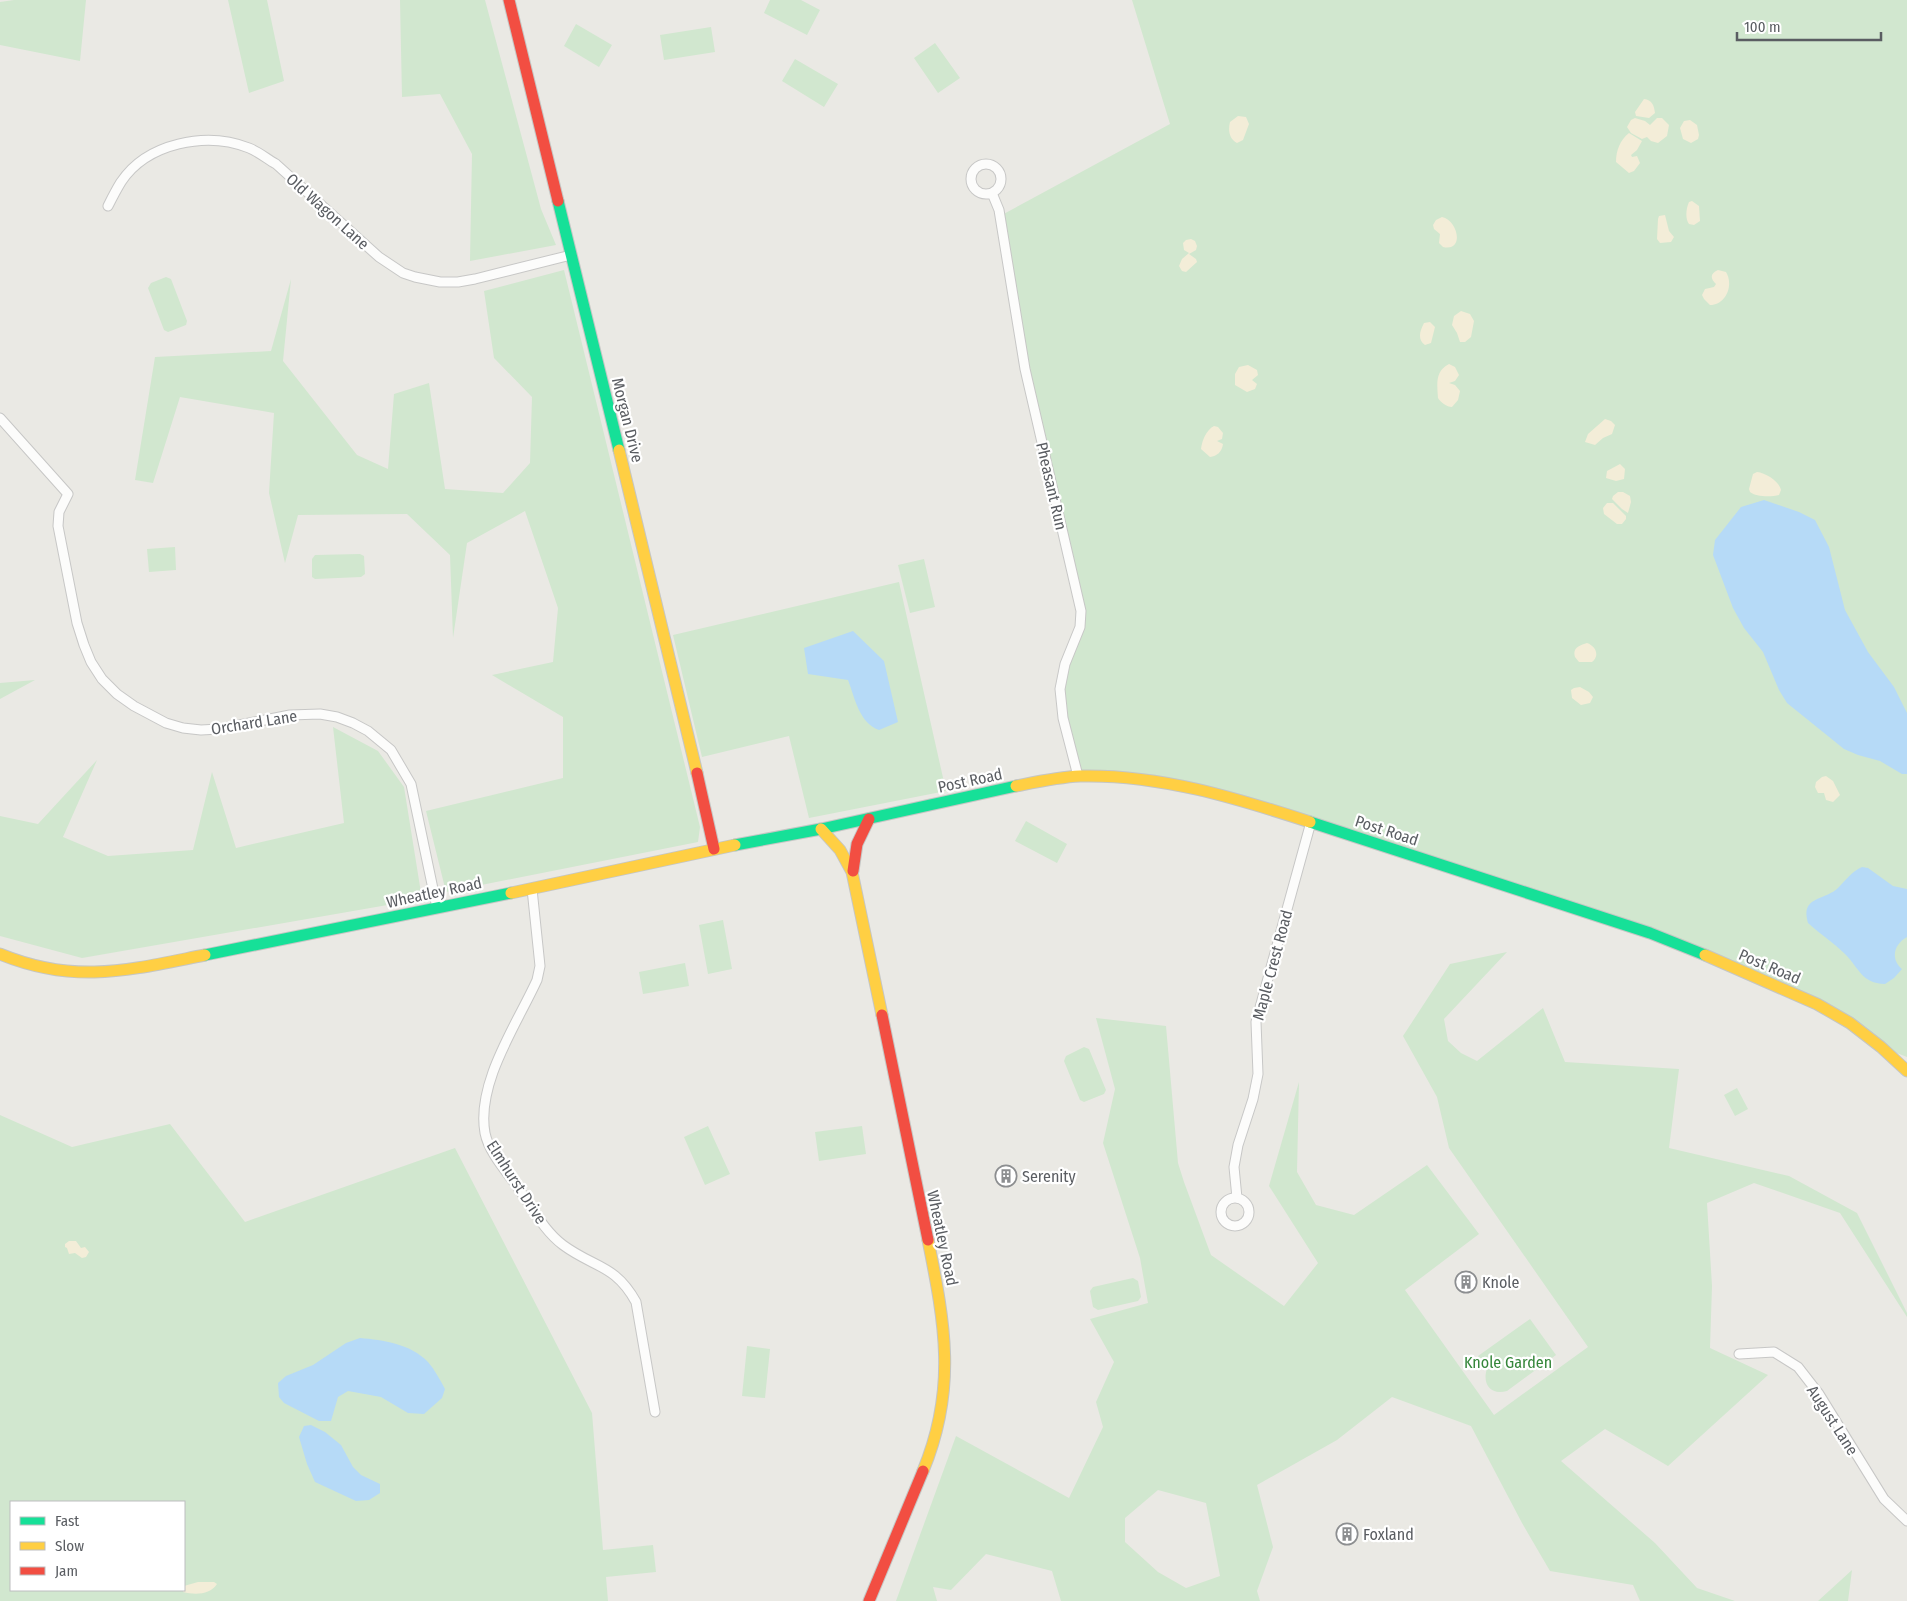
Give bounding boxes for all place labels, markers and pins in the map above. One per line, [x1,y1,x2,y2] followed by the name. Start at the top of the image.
[994,1164,1018,1188] building icon: Serenity
[1022,1167,1077,1186] place label: Serenity
[1454,1270,1478,1294] building icon: Knole
[1482,1273,1519,1292] place label: Knole
[1335,1522,1359,1546] building icon: Foxland
[1363,1525,1414,1544] place label: Foxland

